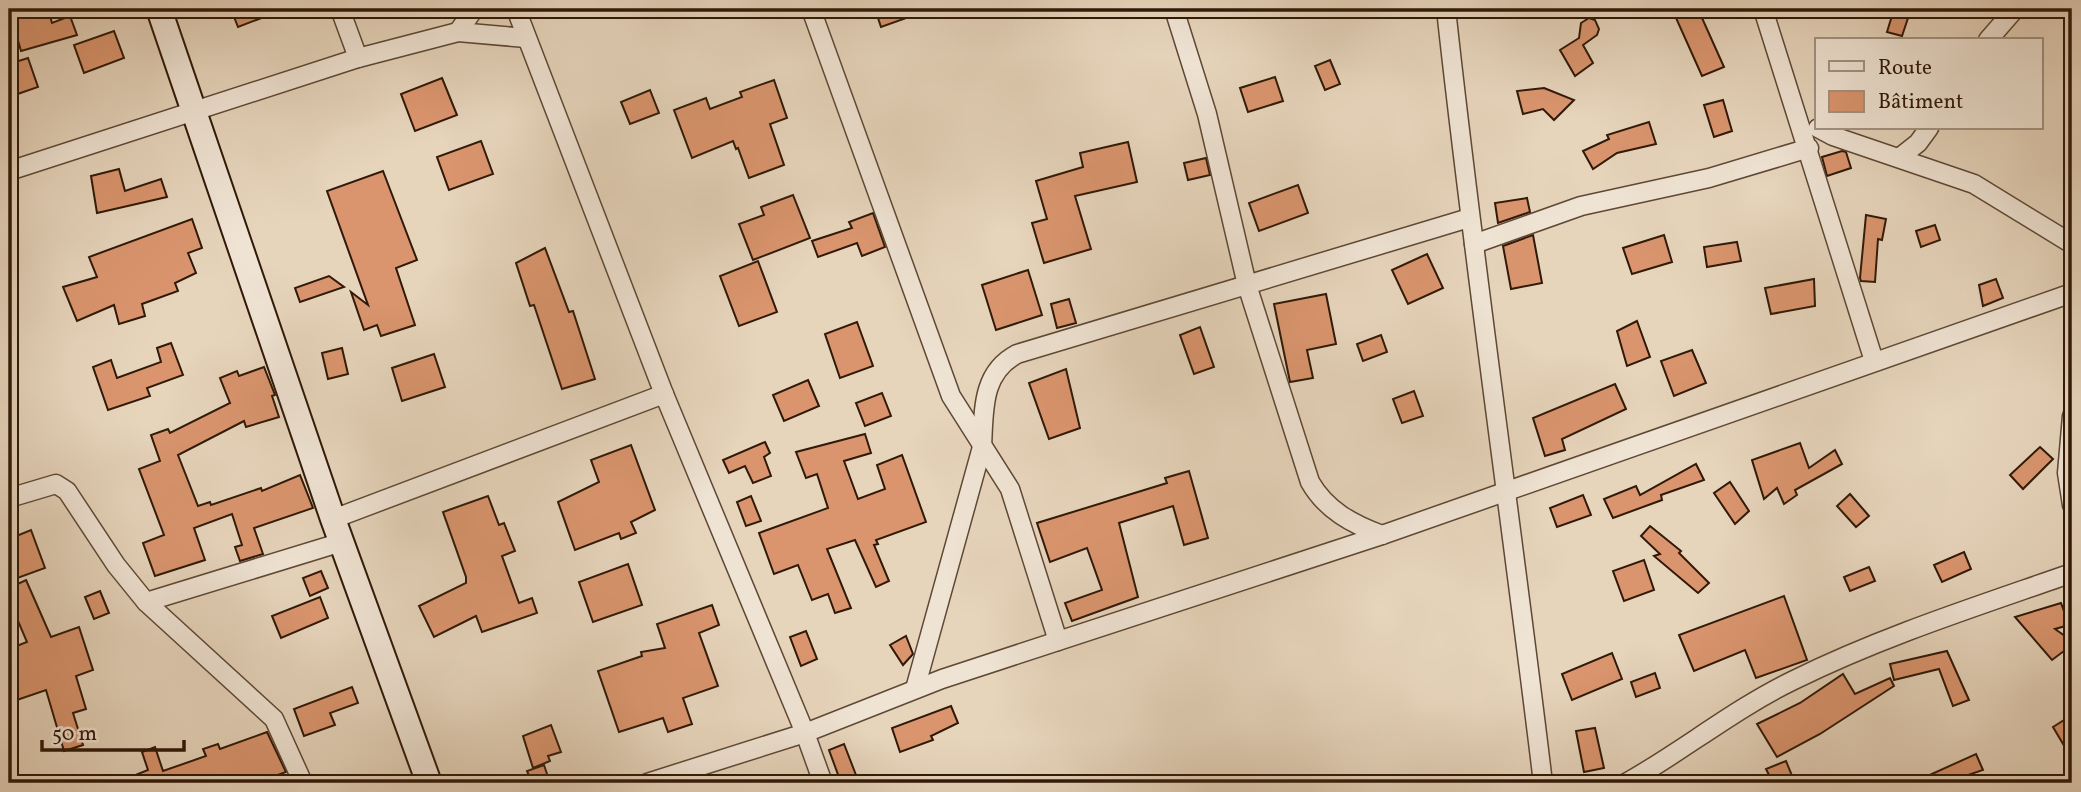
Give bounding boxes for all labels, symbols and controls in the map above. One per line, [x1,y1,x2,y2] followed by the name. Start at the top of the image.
[1815,38,2042,130] legend
[1878,54,1932,83] text: Route
[1878,88,1963,117] text: Bâtiment
[42,708,184,752] scale bar
[52,720,97,749] text: 50 m

